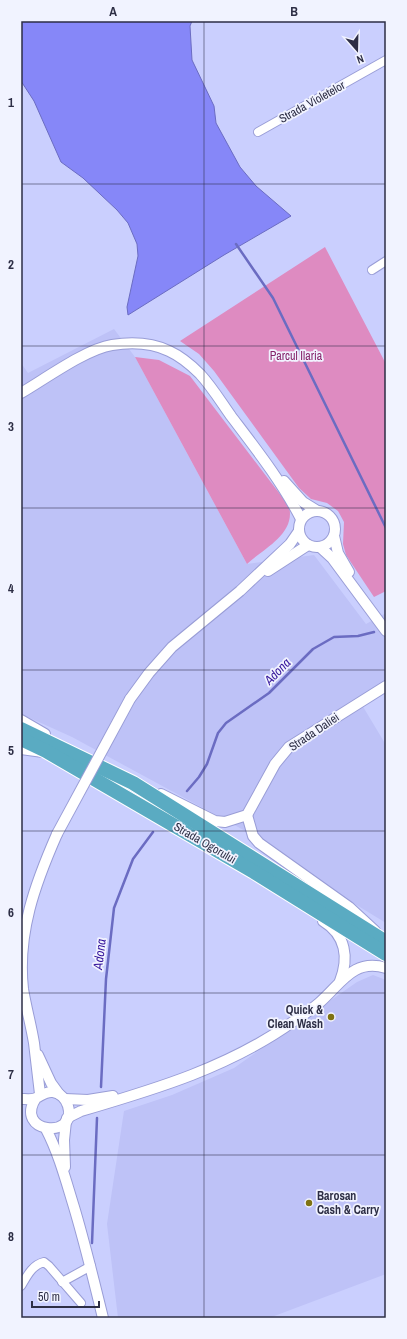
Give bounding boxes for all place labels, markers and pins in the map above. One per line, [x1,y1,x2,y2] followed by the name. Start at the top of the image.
[268,1002,323,1032] place label: Quick & Clean Wash
[326,1012,336,1022] marker: Quick & Clean Wash
[317,1188,380,1218] place label: Barosan Cash & Carry
[304,1198,314,1208] marker: Barosan Cash & Carry

